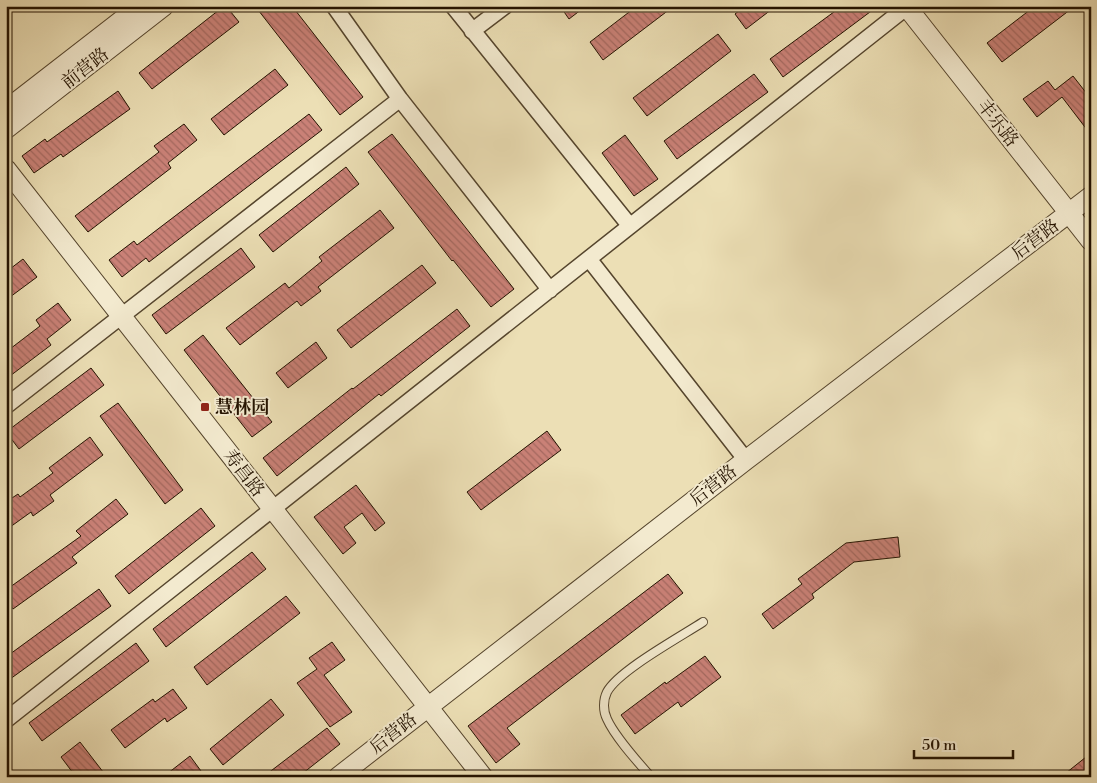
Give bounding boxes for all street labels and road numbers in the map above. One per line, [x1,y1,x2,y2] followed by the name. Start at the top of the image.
[57,43,114,94] street label: 前营路
[972,95,1023,152] street label: 丰乐路
[1007,214,1064,265] street label: 后营路
[218,445,269,502] street label: 寿昌路
[685,460,742,511] street label: 后营路
[365,708,422,759] street label: 后营路

